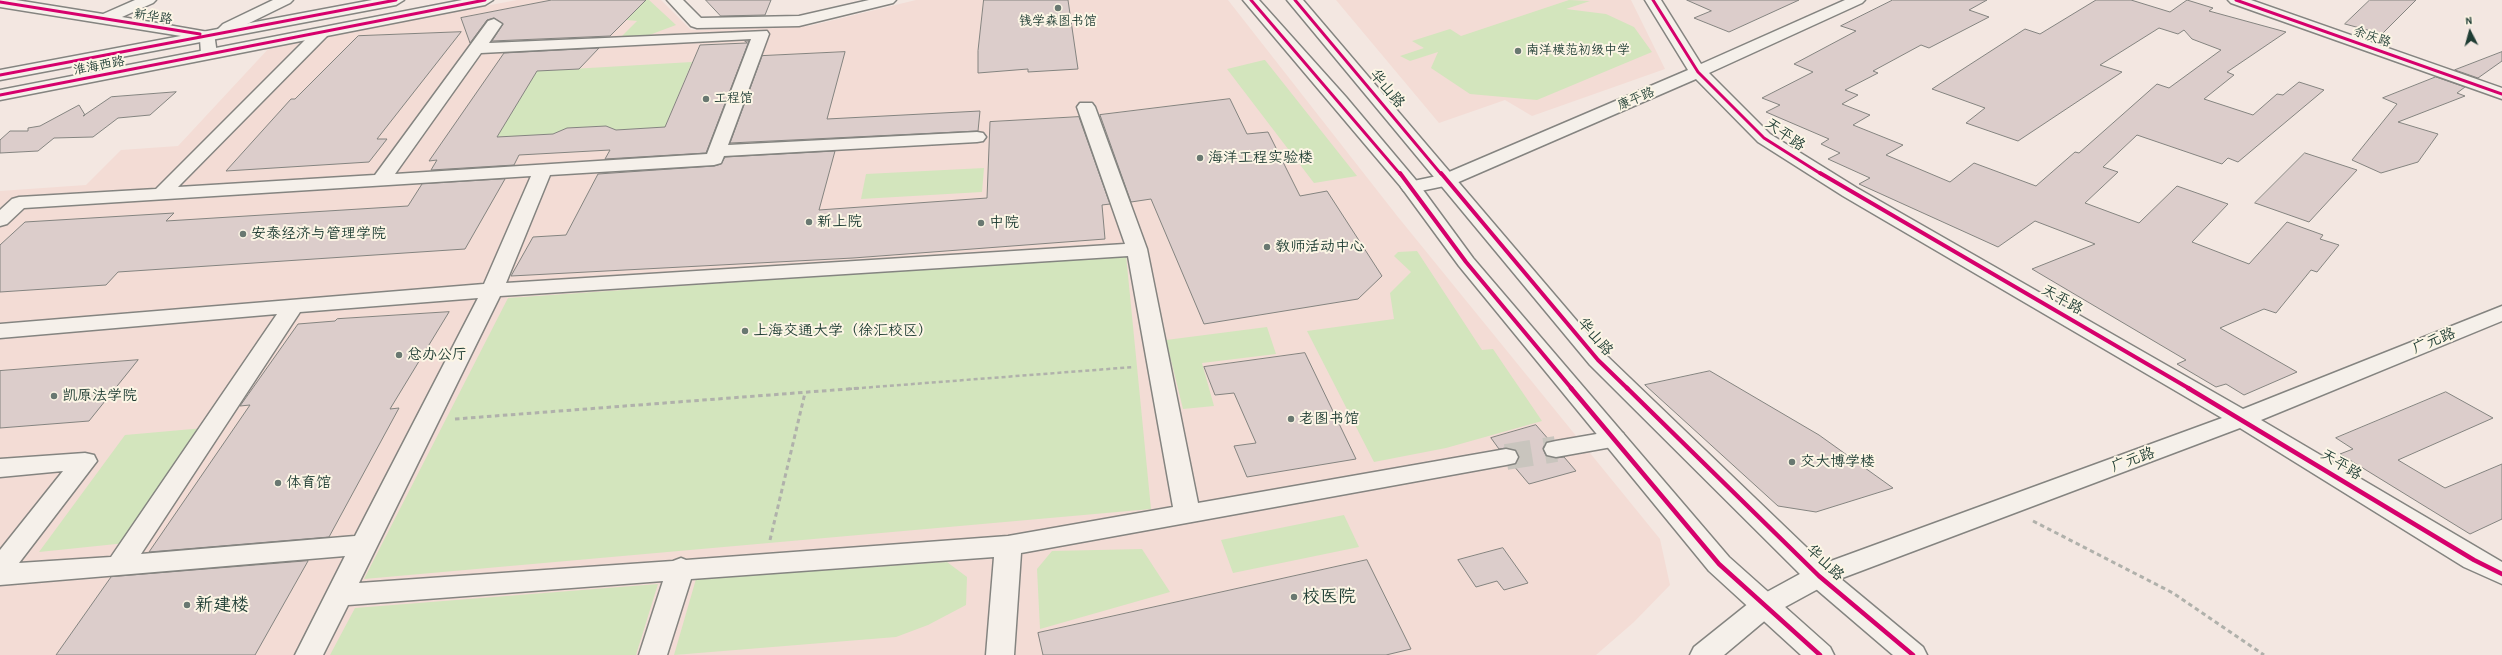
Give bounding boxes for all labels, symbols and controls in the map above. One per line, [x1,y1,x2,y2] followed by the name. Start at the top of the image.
[1053,3,1063,13] marker: 钱学森图书馆
[133,6,173,28] street label: 新华路
[2450,12,2490,52] north arrow
[2465,13,2472,27] text: N
[1019,14,1097,30] place label: 钱学森图书馆
[2351,23,2393,51] street label: 余庆路
[1526,43,1630,59] place label: 南洋模范初级中学
[1513,46,1523,56] marker: 南洋模范初级中学
[72,53,126,79] street label: 淮海西路
[1366,66,1408,112] street label: 华山路
[1615,84,1657,114] street label: 康平路
[714,91,753,107] place label: 工程馆
[701,94,711,104] marker: 工程馆
[1761,115,1809,155] street label: 天平路
[1208,149,1313,167] place label: 海洋工程实验楼
[1195,153,1205,163] marker: 海洋工程实验楼
[817,213,862,231] place label: 新上院
[989,214,1019,232] place label: 中院
[804,217,814,227] marker: 新上院
[976,218,986,228] marker: 中院
[251,225,386,243] place label: 安泰经济与管理学院
[238,229,248,239] marker: 安泰经济与管理学院
[1275,238,1365,256] place label: 教师活动中心
[1262,242,1272,252] marker: 教师活动中心
[2038,281,2086,319] street label: 天平路
[1573,314,1617,360] street label: 华山路
[753,322,933,340] place label: 上海交通大学（徐汇校区）
[2410,324,2458,358] street label: 广元路
[740,326,750,336] marker: 上海交通大学（徐汇校区）
[407,346,467,364] place label: 总办公厅
[394,350,404,360] marker: 总办公厅
[62,387,137,405] place label: 凯原法学院
[49,391,59,401] marker: 凯原法学院
[1299,410,1359,428] place label: 老图书馆
[1286,414,1296,424] marker: 老图书馆
[2109,444,2157,476] street label: 广元路
[2317,446,2365,484] street label: 天平路
[1800,453,1875,471] place label: 交大博学楼
[1787,457,1797,467] marker: 交大博学楼
[286,474,331,492] place label: 体育馆
[273,478,283,488] marker: 体育馆
[1802,541,1848,585] street label: 华山路
[1302,586,1356,608] place label: 校医院
[1289,592,1299,602] marker: 校医院
[195,594,249,616] place label: 新建楼
[182,600,192,610] marker: 新建楼

